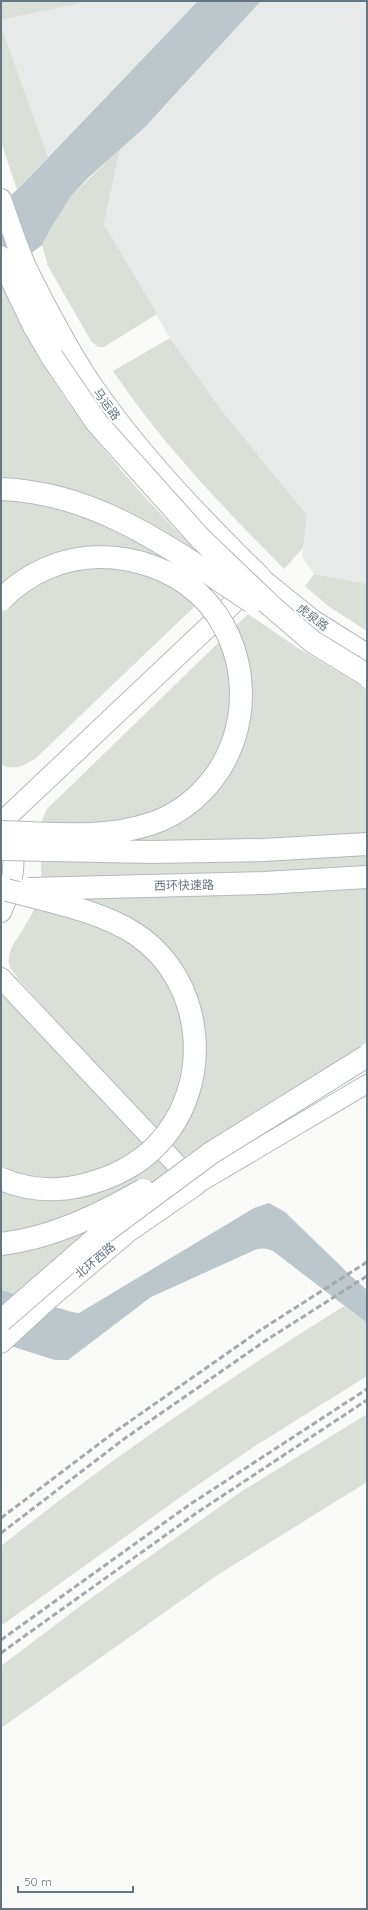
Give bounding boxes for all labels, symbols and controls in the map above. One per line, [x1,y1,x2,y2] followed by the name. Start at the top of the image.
[90,385,124,423] street label: 马运路
[294,600,332,634] street label: 虎泉路
[154,877,214,893] street label: 西环快速路
[72,1239,118,1281] street label: 北环西路
[18,1868,133,1894] scale bar
[24,1874,52,1889] text: 50 m

